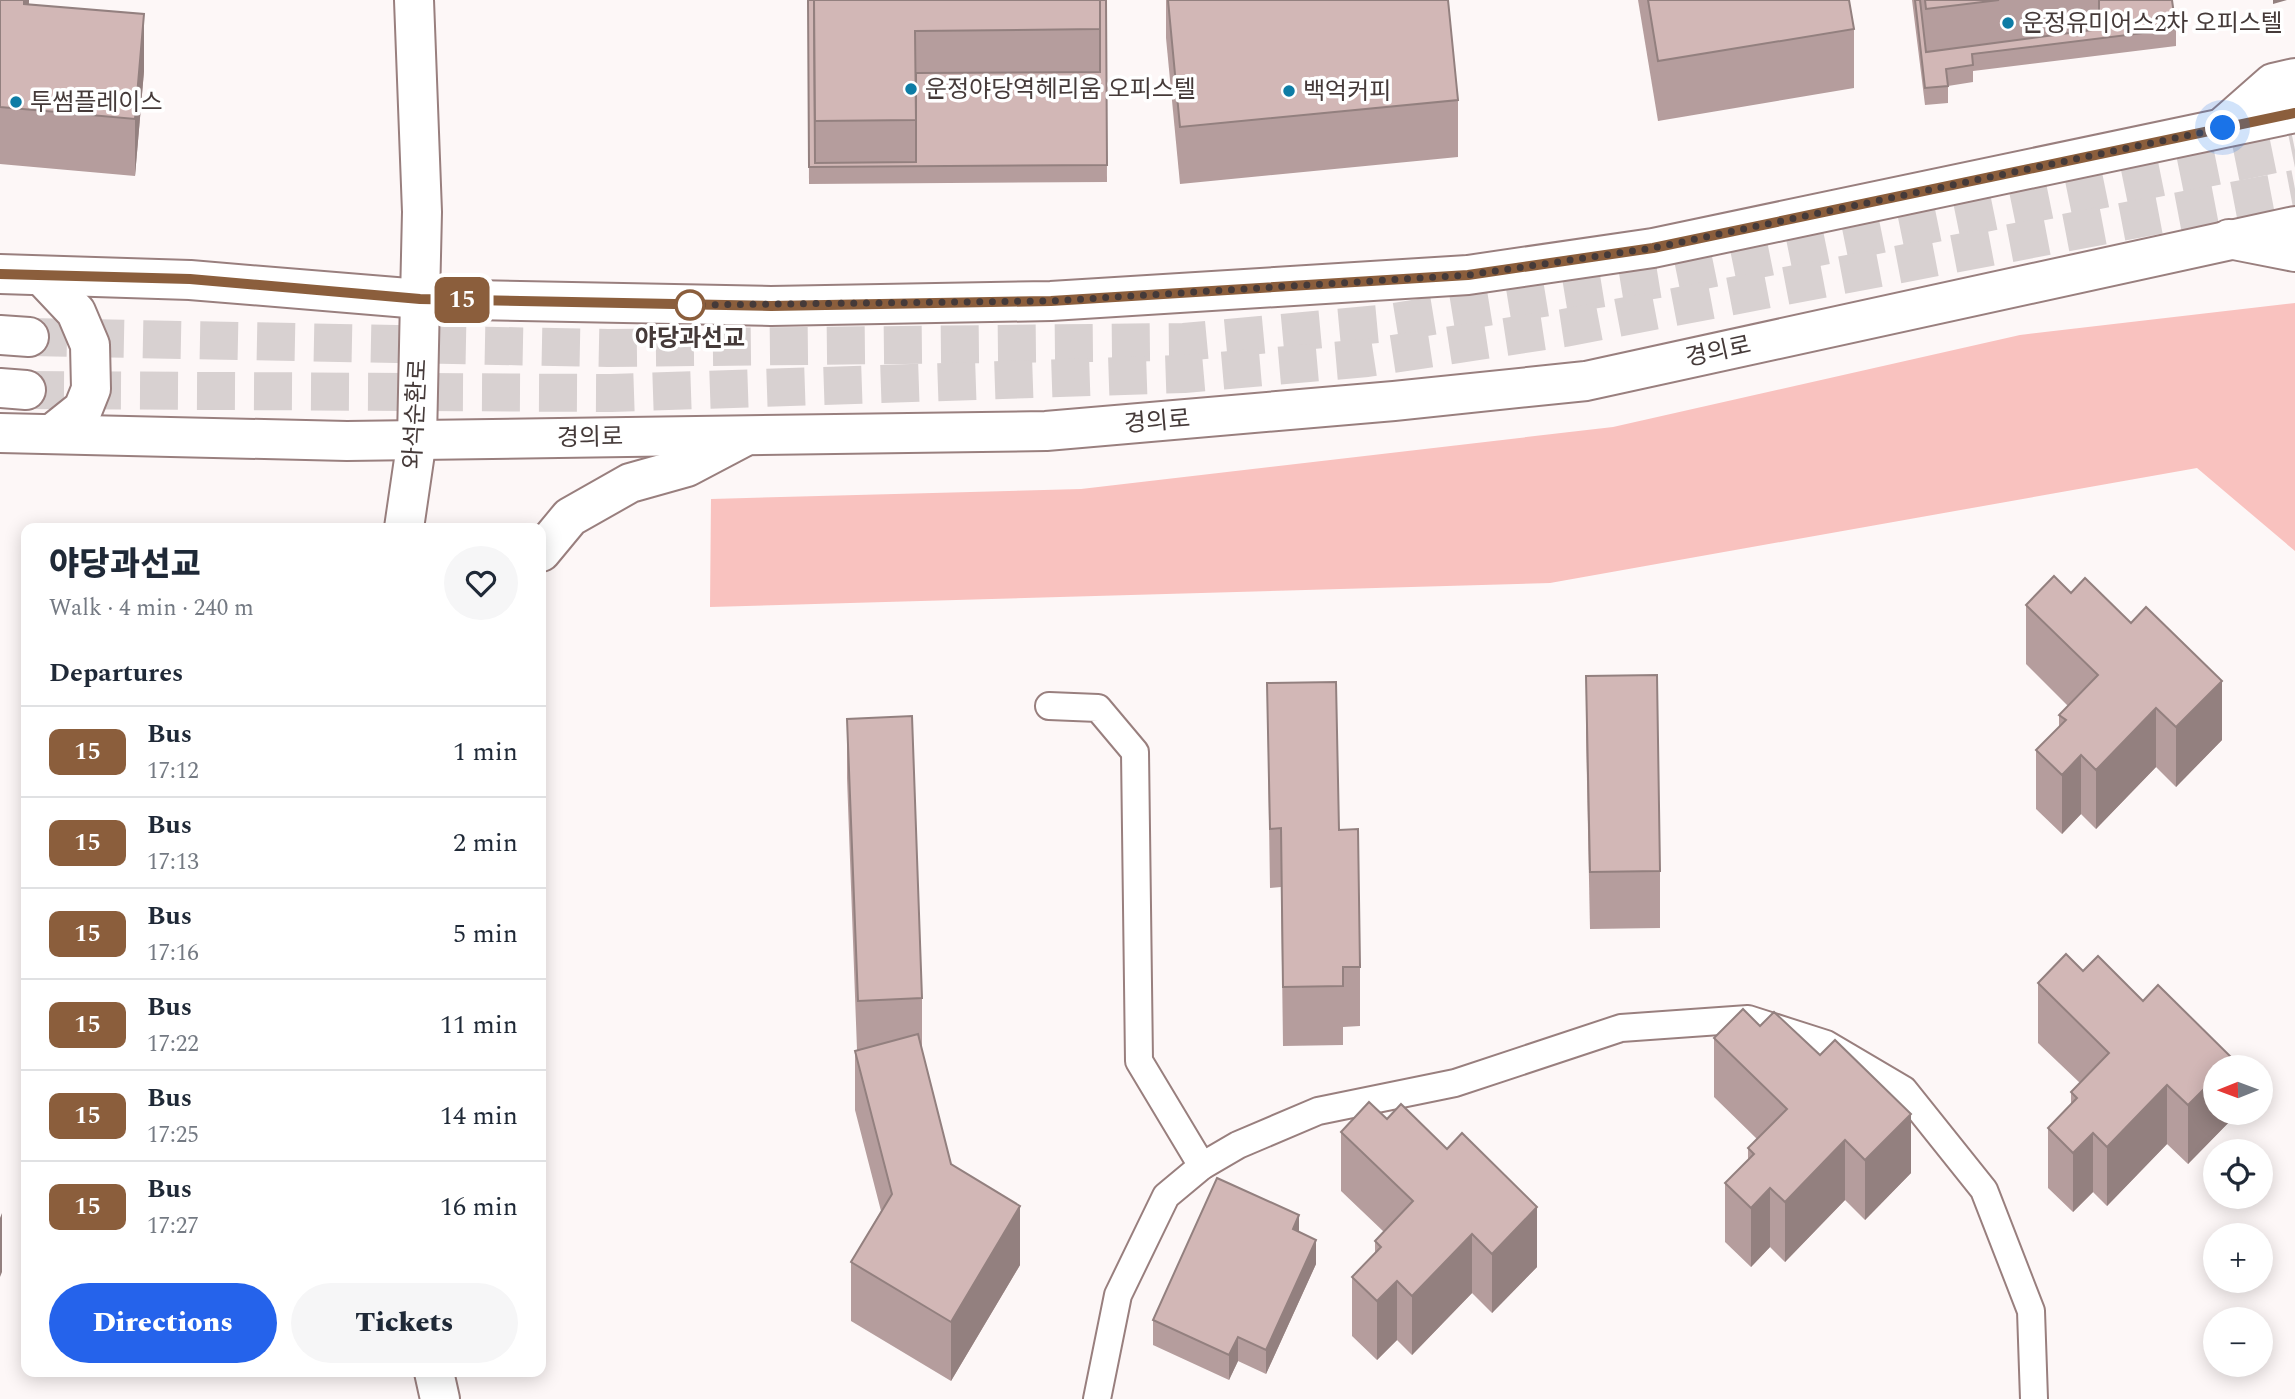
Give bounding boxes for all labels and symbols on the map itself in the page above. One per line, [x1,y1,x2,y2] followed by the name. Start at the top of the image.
[2022,6,2283,42] place label: 운정유미어스2차 오피스텔
[2000,15,2016,31] marker: 운정유미어스2차 오피스텔
[925,72,1196,108] place label: 운정야당역헤리움 오피스텔
[1303,74,1391,110] place label: 백억커피
[903,81,919,97] marker: 운정야당역헤리움 오피스텔
[1281,83,1297,99] marker: 백억커피
[30,85,162,121] place label: 투썸플레이스
[8,94,24,110] marker: 투썸플레이스
[2205,110,2240,145] your location
[430,277,494,323] line badge: 15
[675,290,705,320] marker: 야당과선교
[635,321,745,357] place label: 야당과선교
[1682,327,1754,376] street label: 경의로
[395,358,437,470] street label: 와석순환로
[1123,401,1192,443] street label: 경의로
[557,419,623,457] street label: 경의로
[2203,1055,2273,1125] north arrow

